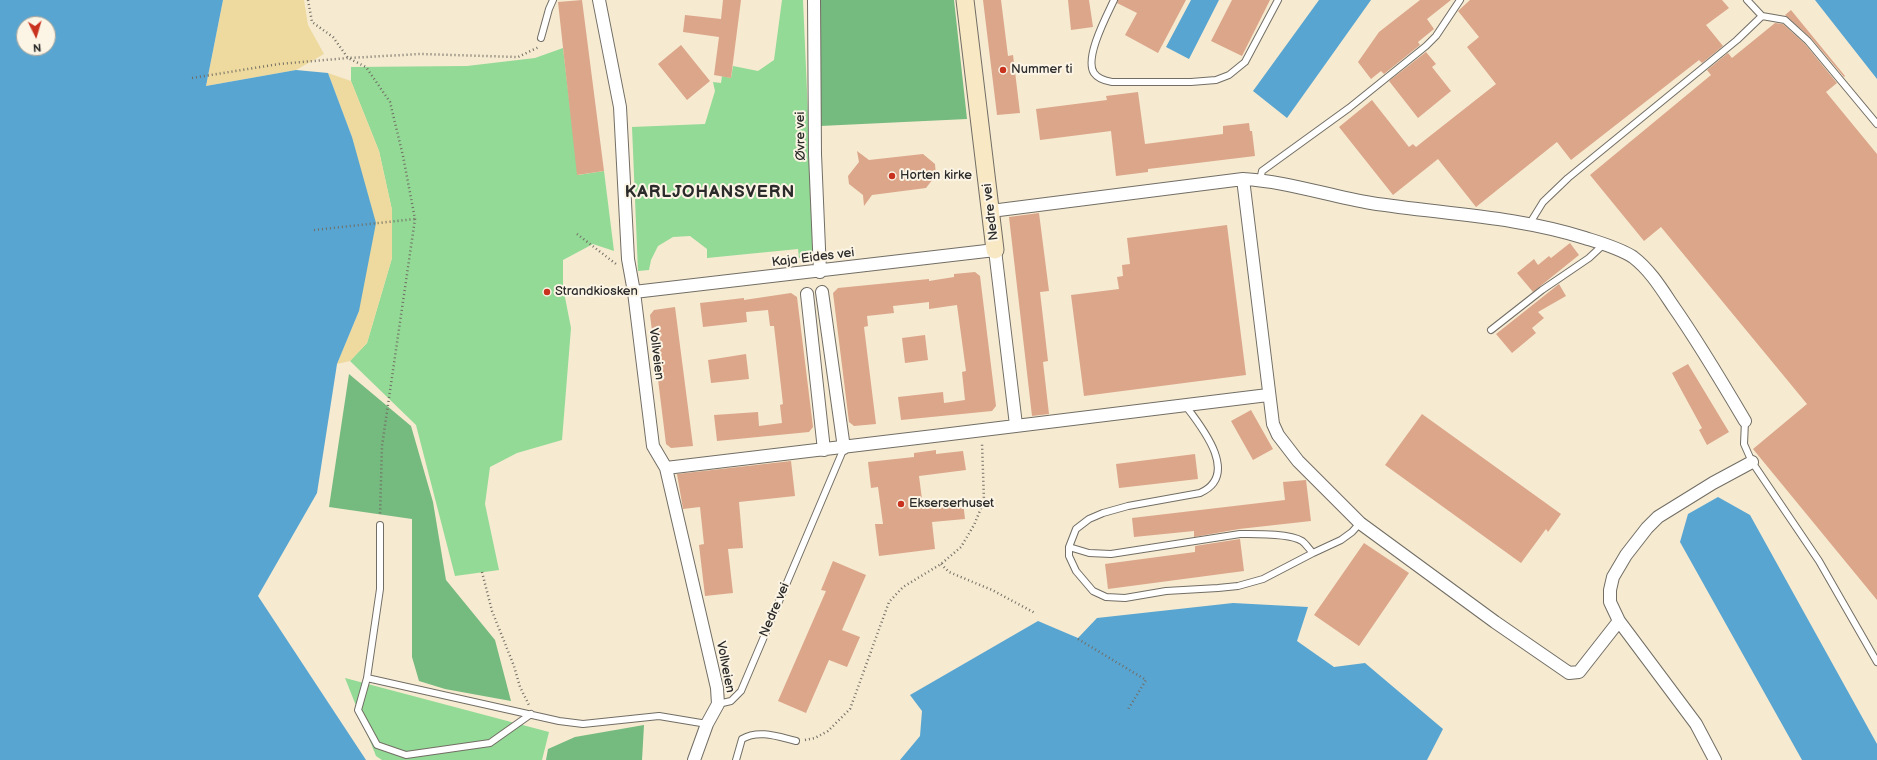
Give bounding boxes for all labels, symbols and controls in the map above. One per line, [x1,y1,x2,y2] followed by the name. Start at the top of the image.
[16,16,56,56] north arrow
[32,41,42,54] text: N
[1011,62,1072,78] place label: Nummer ti
[998,65,1008,75] marker: Nummer ti
[793,111,809,161] street label: Øvre vei
[900,168,972,184] place label: Horten kirke
[887,171,897,181] marker: Horten kirke
[625,183,795,203] district label: KARLJOHANSVERN
[980,183,1002,241] street label: Nedre vei
[771,245,855,271] street label: Kaja Eides vei
[555,284,638,300] place label: Strandkiosken
[542,287,552,297] marker: Strandkiosken
[645,327,667,381] street label: Vollveien
[909,496,994,512] place label: Ekserserhuset
[896,499,906,509] marker: Ekserserhuset
[757,581,793,639] street label: Nedre vei
[712,640,738,694] street label: Vollveien

